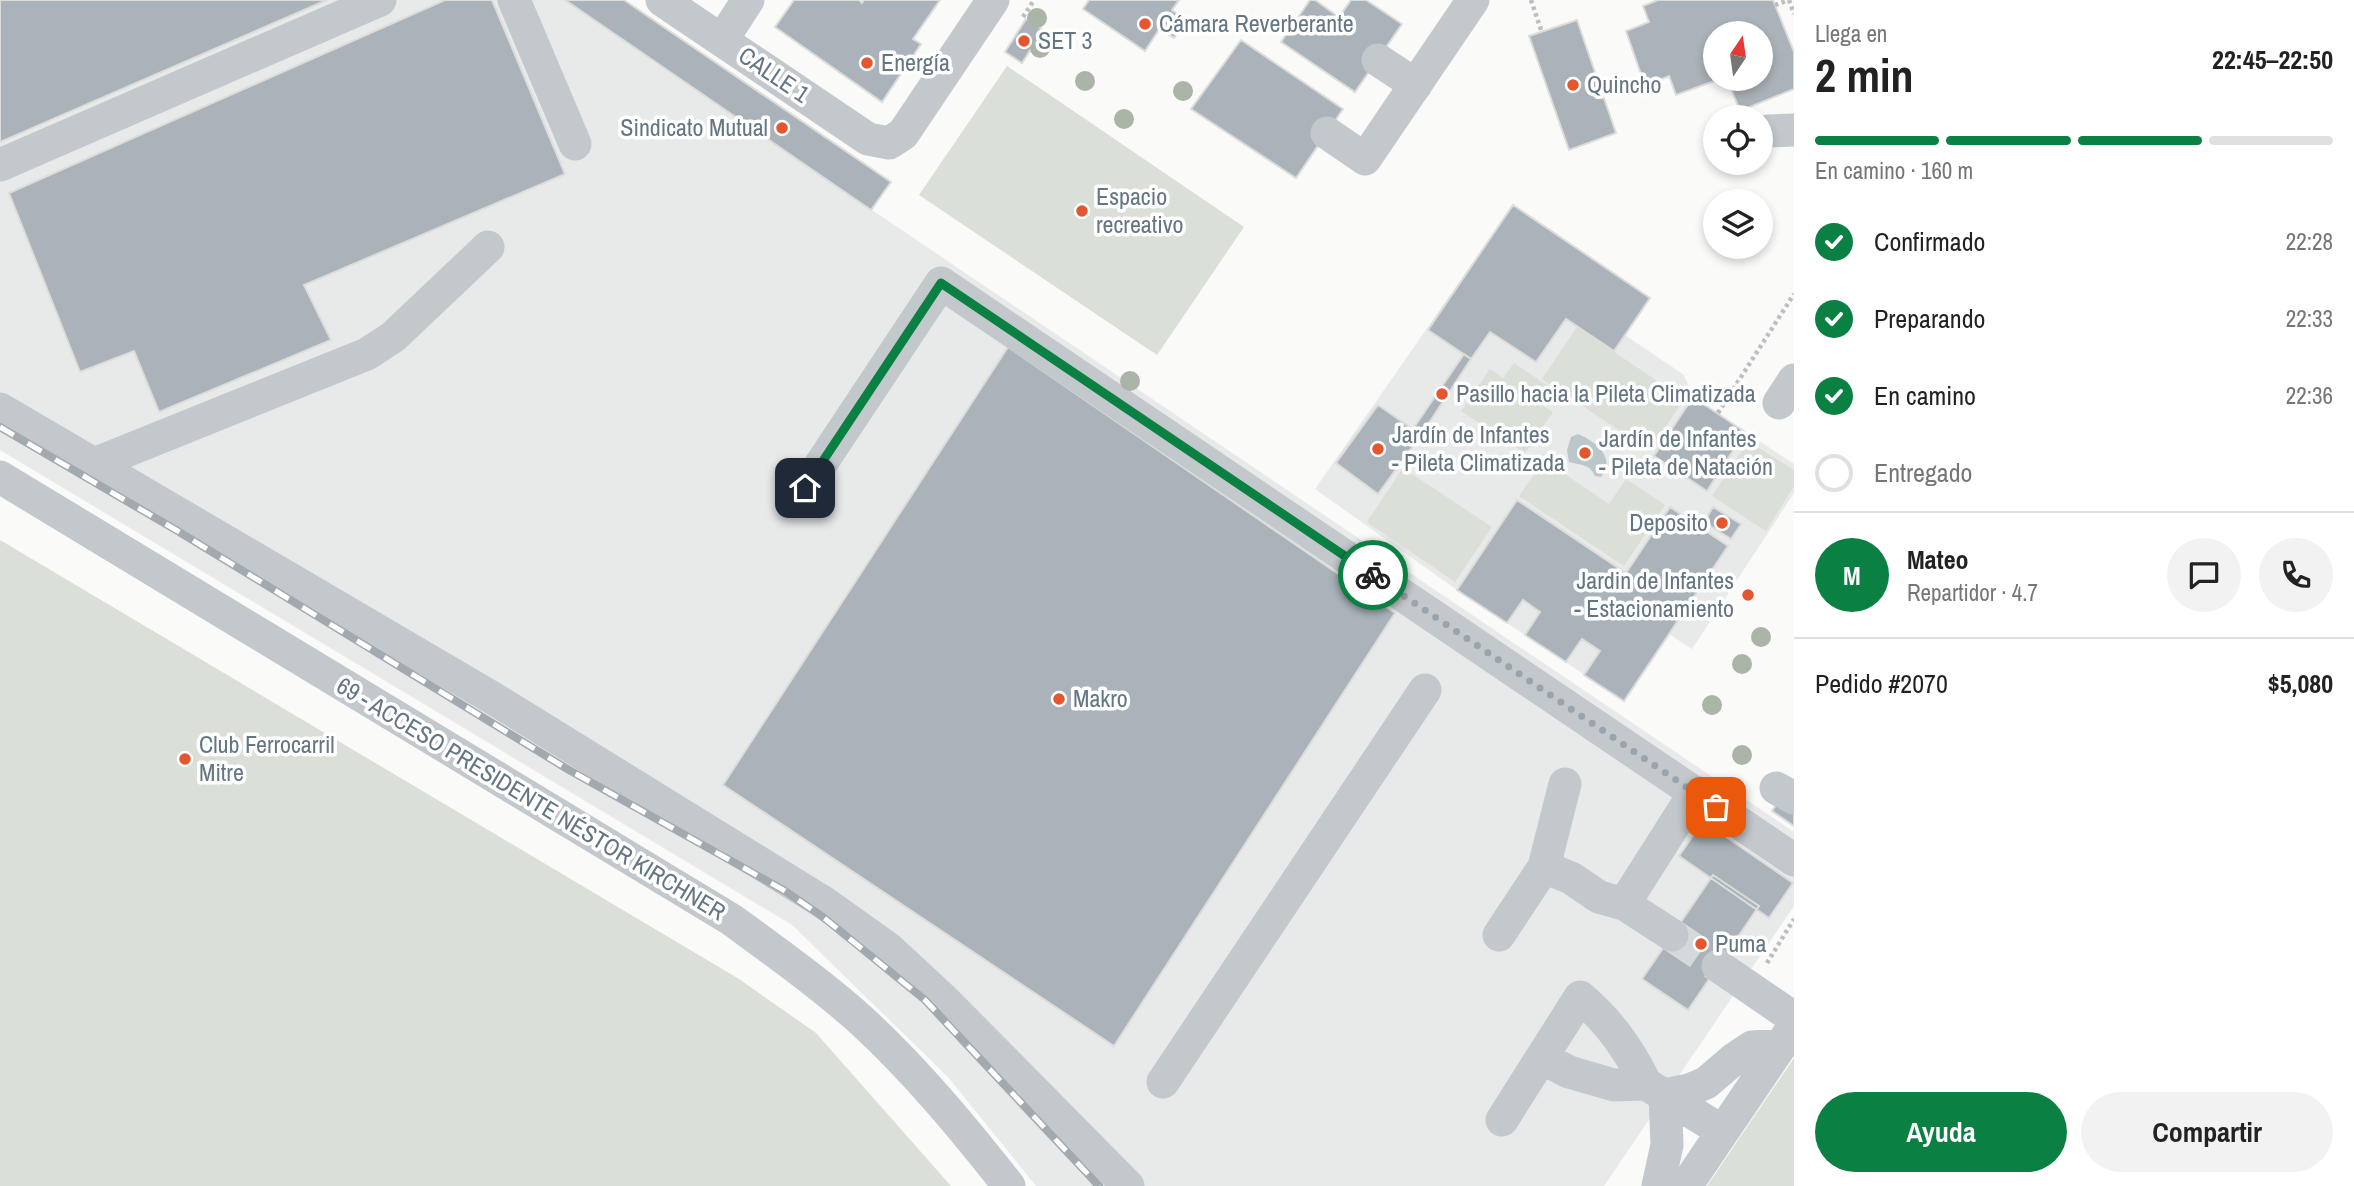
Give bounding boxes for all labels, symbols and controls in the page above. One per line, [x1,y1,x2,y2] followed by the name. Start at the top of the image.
[1159,7,1354,39] place label: Cámara Reverberante
[1137,16,1153,32] marker: Cámara Reverberante
[1815,18,1887,49] text: Llega en
[1703,21,1773,91] north arrow
[1703,21,1773,259] map controls
[1038,24,1092,56] place label: SET 3
[1016,33,1032,49] marker: SET 3
[733,39,816,109] street label: CALLE 1
[2212,42,2333,77] text: 22:45–22:50
[1815,44,1914,106] text: 2 min
[881,46,950,78] place label: Energía
[859,55,875,71] marker: Energía
[1587,68,1661,100] place label: Quincho
[1565,77,1581,93] marker: Quincho
[1703,105,1773,175] button: locate
[620,111,768,143] place label: Sindicato Mutual
[774,120,790,136] marker: Sindicato Mutual
[1815,155,1973,186] text: En camino · 160 m
[1096,180,1184,240] place label: Espacio recreativo
[1703,189,1773,259] button: layers
[1074,203,1090,219] marker: Espacio recreativo
[1815,223,1853,261] icon: check
[1874,224,1985,259] text: Confirmado
[2286,226,2333,257] text: 22:28
[1815,300,1853,338] icon: check
[1874,301,1985,336] text: Preparando
[2286,303,2333,334] text: 22:33
[1456,377,1756,409] place label: Pasillo hacia la Pileta Climatizada
[1815,377,1853,415] icon: check
[1874,378,1976,413] text: En camino
[2286,380,2333,411] text: 22:36
[1434,386,1450,402] marker: Pasillo hacia la Pileta Climatizada
[1392,418,1565,478] place label: Jardín de Infantes - Pileta Climatizada
[1599,422,1773,482] place label: Jardín de Infantes - Pileta de Natación
[1370,441,1386,457] marker: Jardín de Infantes - Pileta Climatizada
[1577,445,1593,461] marker: Jardín de Infantes - Pileta de Natación
[1874,455,1972,490] text: Entregado
[775,458,835,518] pin
[786,469,824,507] icon: home
[1629,506,1708,538] place label: Deposito
[1714,515,1730,531] marker: Deposito
[2167,538,2241,612] button: chat
[2259,538,2333,612] button: phone
[1338,540,1408,610] courier
[1907,542,1969,577] text: Mateo
[1354,556,1392,594] icon: bike
[1843,558,1861,593] text: M
[1574,564,1734,624] place label: Jardin de Infantes - Estacionamiento
[1907,577,2038,608] text: Repartidor · 4.7
[1740,587,1756,603] marker: Jardin de Infantes - Estacionamiento
[1815,666,1948,701] text: Pedido #2070
[2268,666,2333,701] text: $5,080
[331,669,732,927] street label: 69 - ACCESO PRESIDENTE NÉSTOR KIRCHNER
[1073,682,1128,714] place label: Makro
[1051,691,1067,707] marker: Makro
[199,728,335,788] place label: Club Ferrocarril Mitre
[177,751,193,767] marker: Club Ferrocarril Mitre
[1686,777,1746,837] pin
[1697,788,1735,826] icon: bag
[1715,927,1766,959] place label: Puma
[1693,936,1709,952] marker: Puma
[1815,1092,2067,1172] button: Ayuda
[2081,1092,2333,1172] button: Compartir

